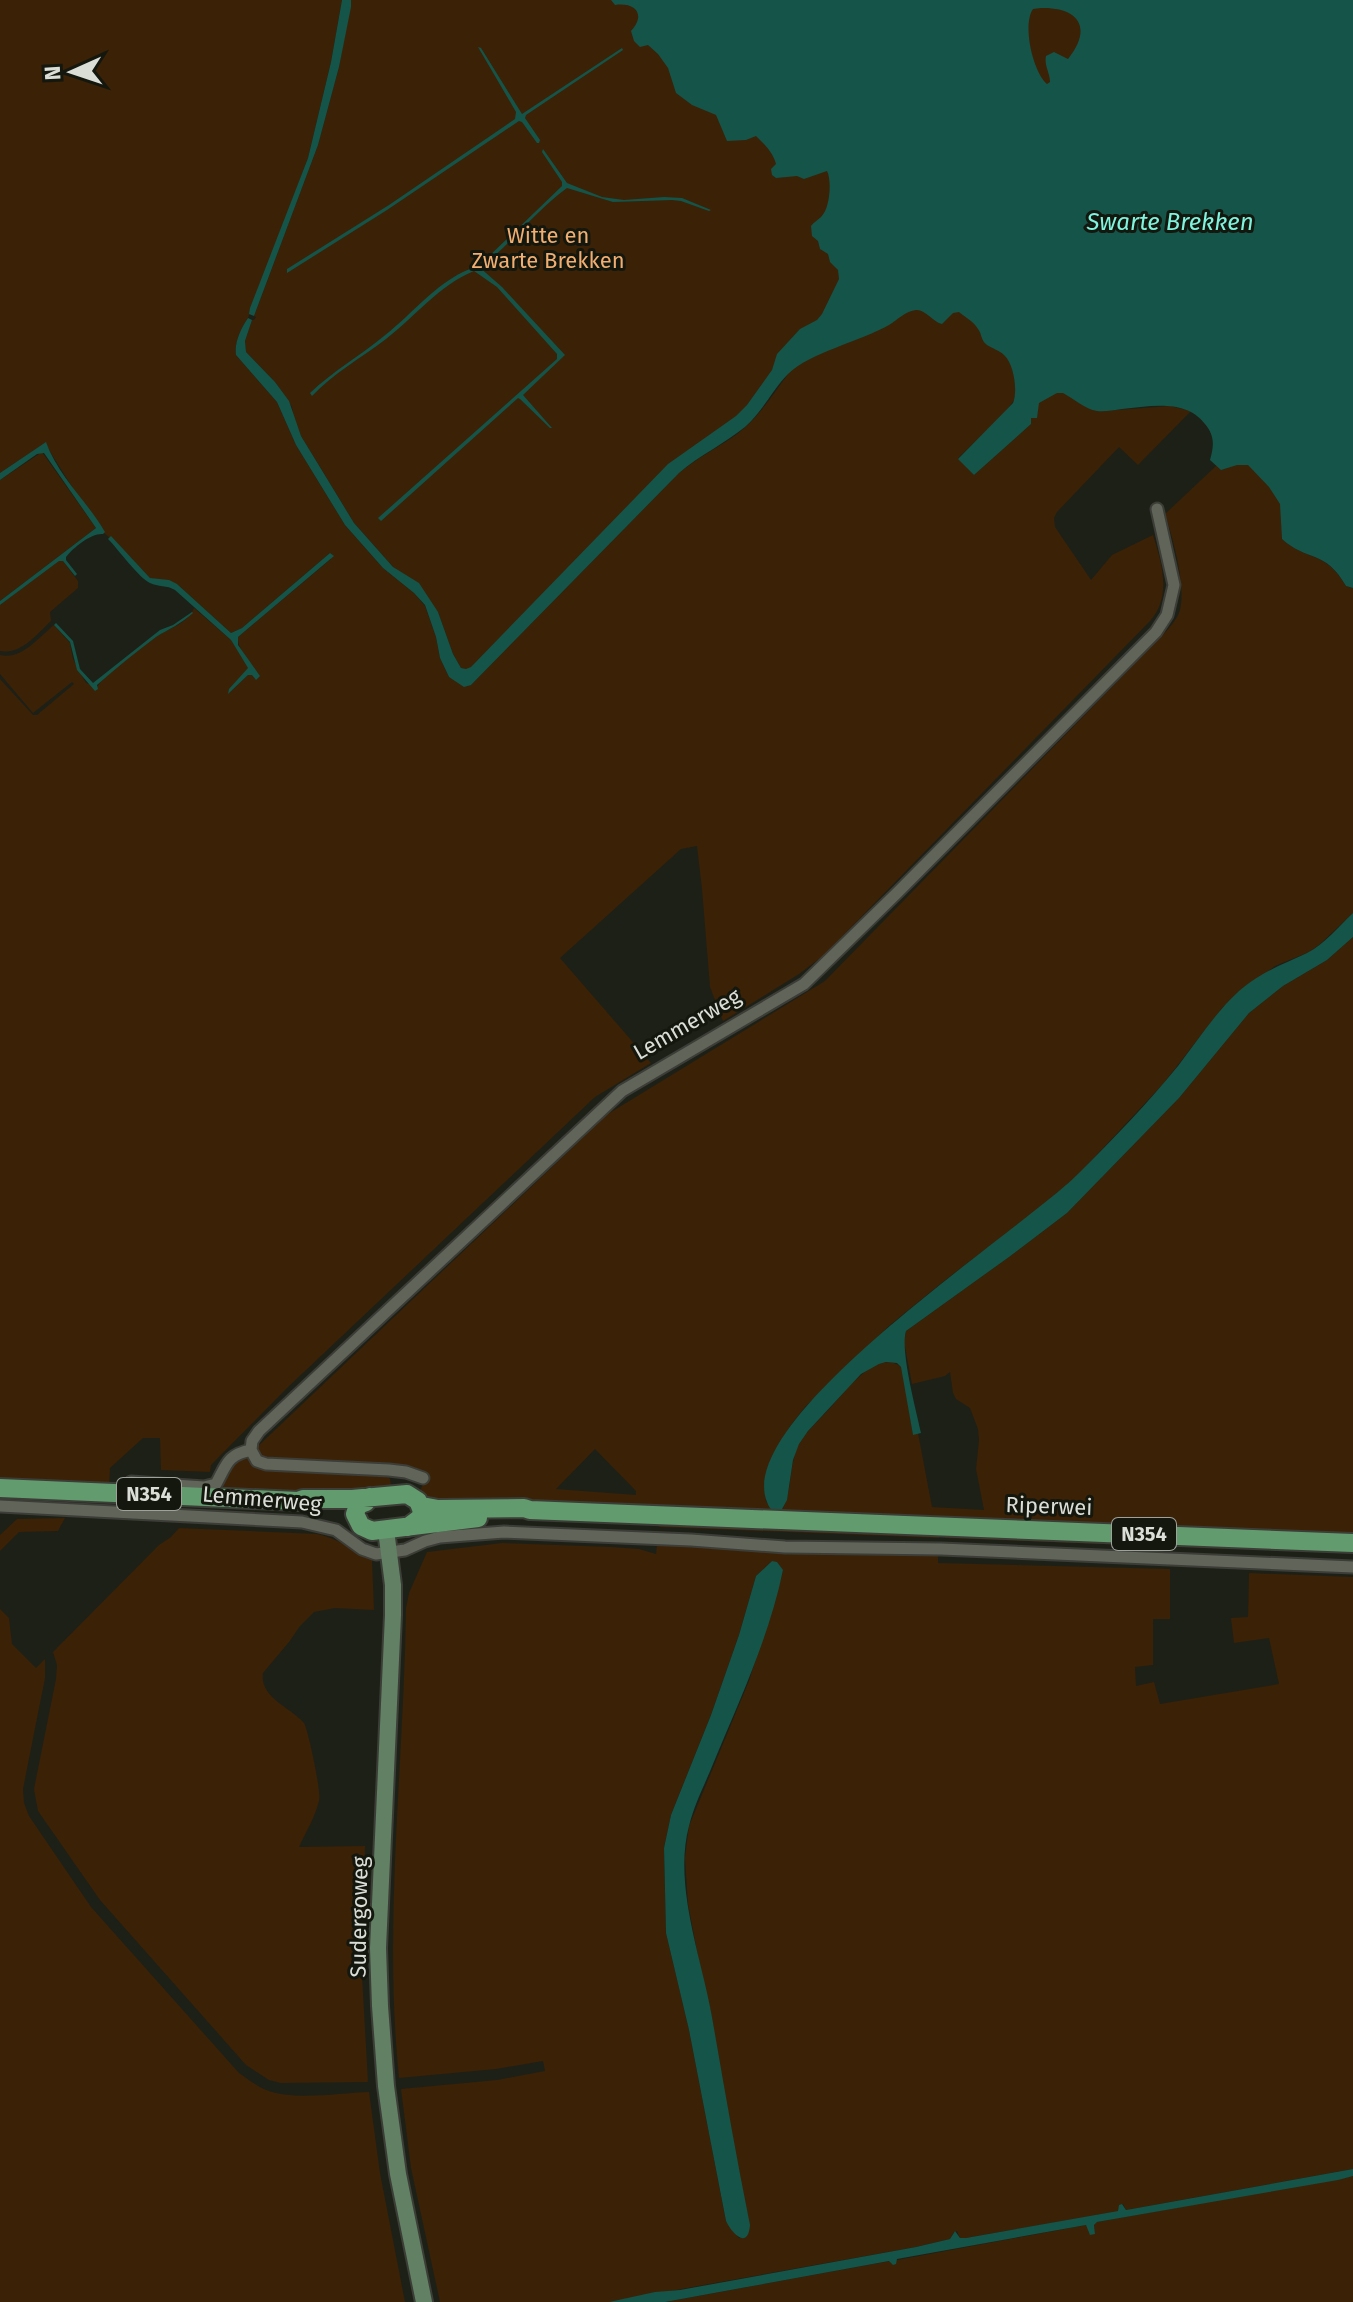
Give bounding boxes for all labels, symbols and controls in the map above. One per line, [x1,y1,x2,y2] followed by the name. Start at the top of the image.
[32,32,112,112] north arrow
[39,65,66,81] text: N
[1085,208,1254,236] water label: Swarte Brekken
[471,222,625,274] park label: Witte en Zwarte Brekken
[628,982,746,1066] street label: Lemmerweg
[117,1478,181,1510] road number: N354
[201,1480,323,1518] street label: Lemmerweg
[1005,1491,1093,1521] street label: Riperwei
[1112,1518,1176,1550] road number: N354
[344,1856,374,1978] street label: Sudergoweg

